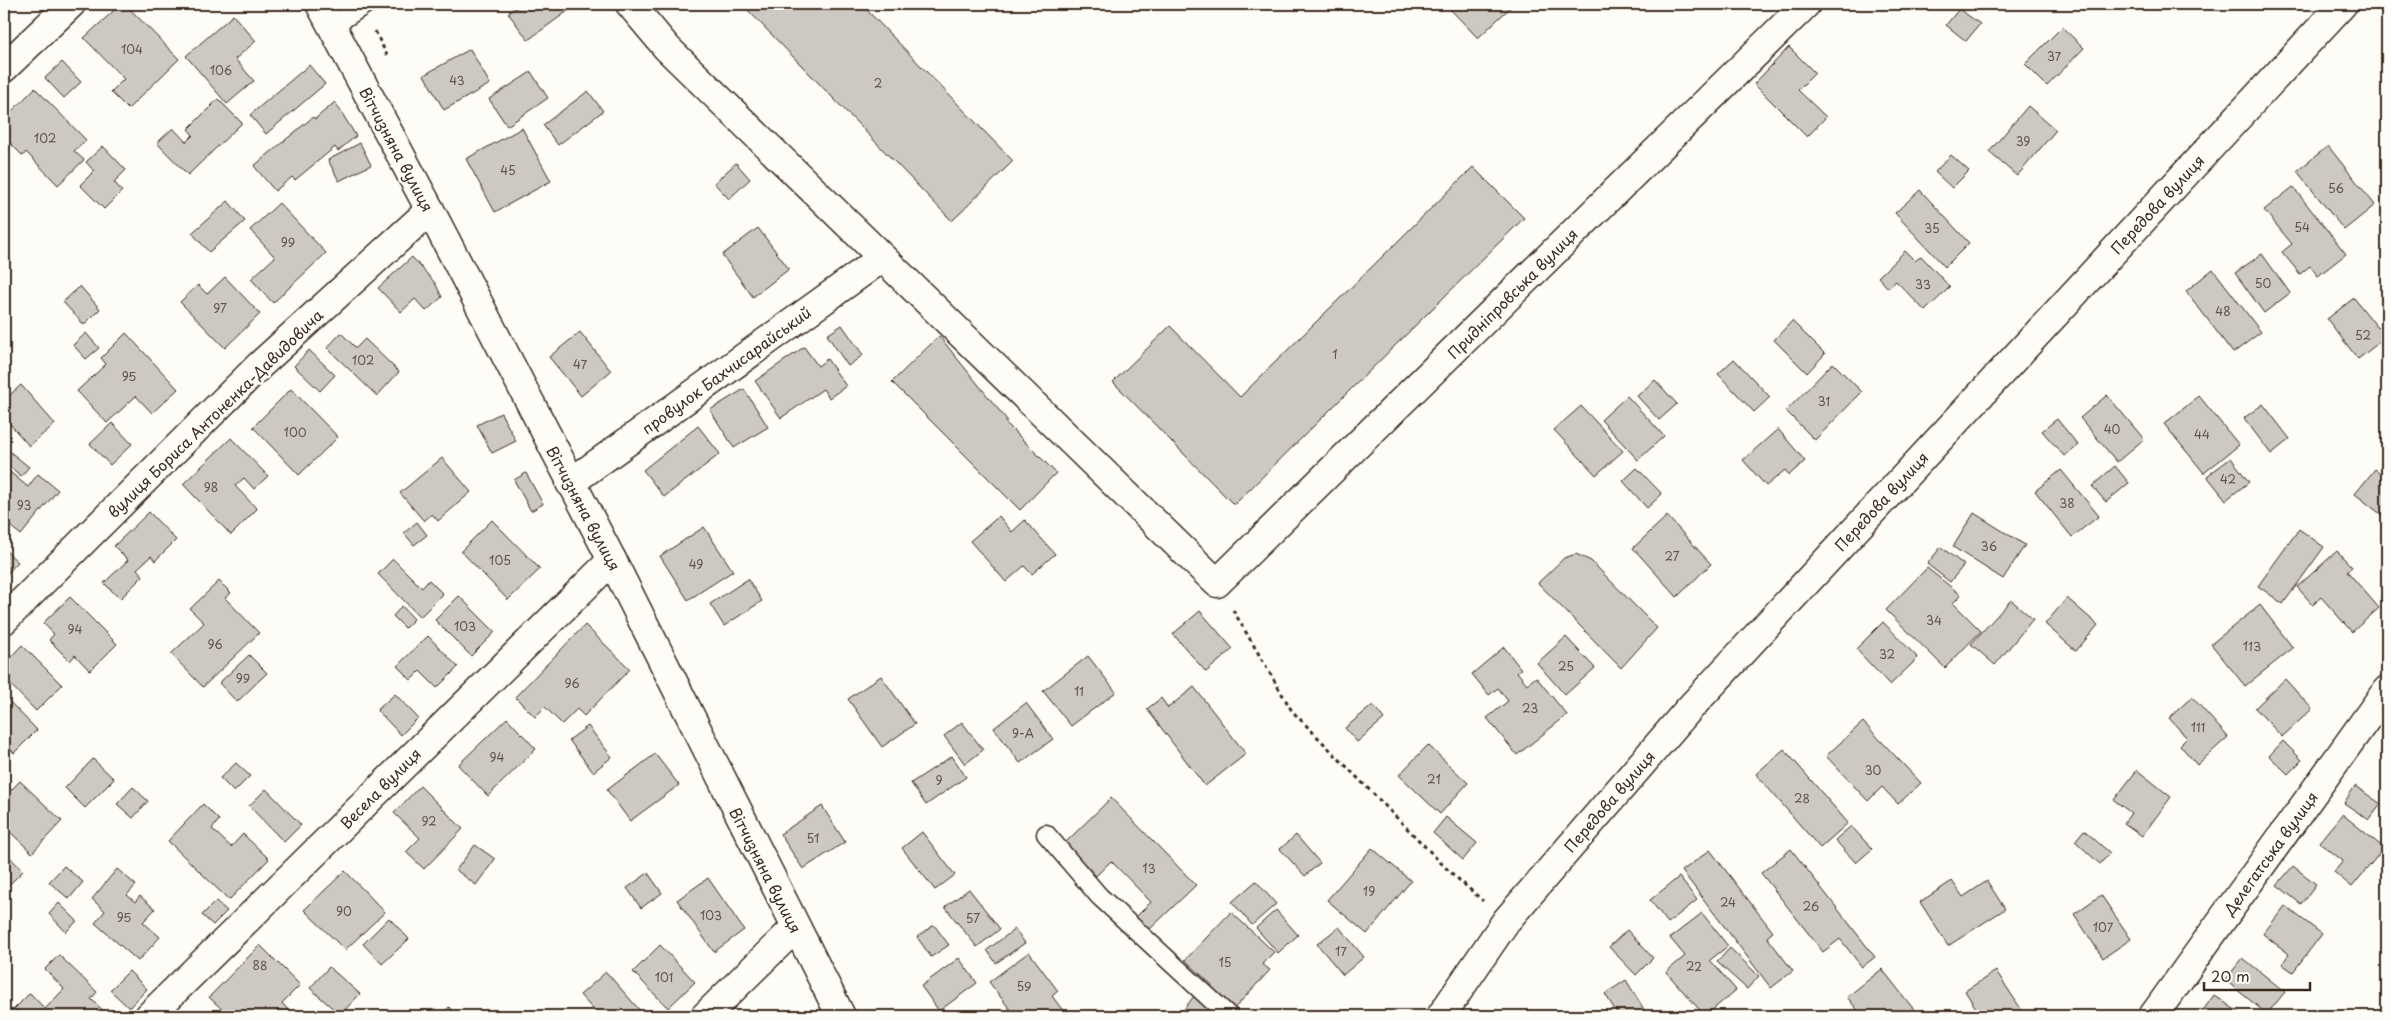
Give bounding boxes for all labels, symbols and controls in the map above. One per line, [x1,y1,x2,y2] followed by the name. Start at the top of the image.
[121,40,143,58] house number: 104
[2047,47,2062,65] house number: 37
[210,61,232,79] house number: 106
[449,71,465,89] house number: 43
[874,74,882,92] house number: 2
[354,82,440,216] street label: Вітчизняна вулиця
[34,129,56,147] house number: 102
[2016,132,2030,150] house number: 39
[2105,149,2209,259] street label: Передова вулиця
[500,161,516,179] house number: 45
[2328,179,2344,197] house number: 56
[2294,218,2310,236] house number: 54
[1924,219,1940,237] house number: 35
[1441,222,1583,364] street label: Придніпровська вулиця
[281,233,295,251] house number: 99
[2255,274,2271,292] house number: 50
[1915,275,1931,293] house number: 33
[213,299,227,317] house number: 97
[637,301,815,439] street label: провулок Бахчисарайський
[2215,302,2231,320] house number: 48
[102,303,328,523] street label: вулиця Бориса Антоненка-Давидовича
[2355,326,2371,344] house number: 52
[1332,345,1338,363] house number: 1
[352,351,374,369] house number: 102
[573,355,588,373] house number: 47
[122,367,136,385] house number: 95
[1818,392,1830,410] house number: 31
[2104,420,2121,438] house number: 40
[284,423,307,441] house number: 100
[2194,425,2210,443] house number: 44
[541,441,627,575] street label: Вітчизняна вулиця
[1829,446,1933,556] street label: Передова вулиця
[2220,470,2236,488] house number: 42
[204,478,218,496] house number: 98
[2059,494,2075,512] house number: 38
[17,496,31,514] house number: 93
[1981,537,1997,555] house number: 36
[1665,547,1680,565] house number: 27
[489,551,511,569] house number: 105
[689,555,703,573] house number: 49
[1926,611,1942,629] house number: 34
[454,617,476,635] house number: 103
[68,620,83,638] house number: 94
[207,635,223,653] house number: 96
[2243,637,2261,655] house number: 113
[1879,645,1895,663] house number: 32
[1558,657,1574,675] house number: 25
[236,669,250,687] house number: 99
[564,674,580,692] house number: 96
[1074,682,1084,700] house number: 11
[1522,699,1538,717] house number: 23
[2191,718,2205,736] house number: 111
[1012,724,1034,742] house number: 9-А
[334,742,426,834] street label: Весела вулиця
[1558,745,1660,857] street label: Передова вулиця
[490,748,505,766] house number: 94
[1865,761,1882,779] house number: 30
[1427,770,1441,788] house number: 21
[935,771,943,789] house number: 9
[2217,786,2323,920] street label: Делегатська вулиця
[1794,789,1810,807] house number: 28
[724,803,808,937] street label: Вітчизняна вулиця
[421,812,437,830] house number: 92
[807,829,819,847] house number: 51
[1142,859,1156,877] house number: 13
[1363,882,1375,900] house number: 19
[1720,893,1736,911] house number: 24
[1803,897,1819,915] house number: 26
[336,902,352,920] house number: 90
[700,906,722,924] house number: 103
[117,908,131,926] house number: 95
[966,909,980,927] house number: 57
[2093,918,2114,936] house number: 107
[1335,942,1347,960] house number: 17
[1218,953,1232,971] house number: 15
[253,956,267,974] house number: 88
[1686,957,1702,975] house number: 22
[2204,960,2310,992] scale bar
[2211,964,2250,987] text: 20 m
[655,968,673,986] house number: 101
[1017,977,1031,995] house number: 59

